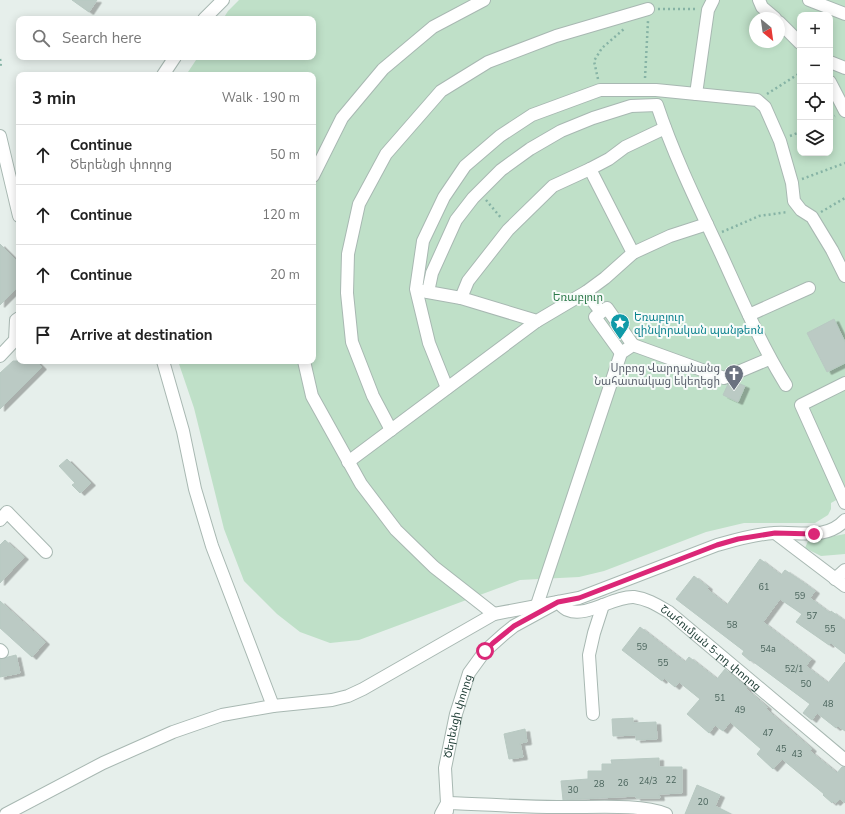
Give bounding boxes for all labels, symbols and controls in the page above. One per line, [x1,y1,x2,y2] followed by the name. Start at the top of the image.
[749,12,785,48] north arrow
[797,12,833,156] map controls
[797,12,833,48] button: +
[16,16,316,60] search box
[30,27,52,49] icon: search
[62,28,142,48] text: Search here
[797,48,833,84] button: −
[797,84,833,120] button: locate
[32,87,76,110] text: 3 min
[222,89,300,107] text: Walk · 190 m
[797,120,833,156] button: layers
[70,135,132,155] text: Continue
[32,144,54,166] icon: ahead
[270,146,300,164] text: 50 m
[70,156,172,174] text: Ծերենցի փողոց
[32,204,54,226] icon: ahead
[70,205,132,225] text: Continue
[262,206,300,224] text: 120 m
[32,264,54,286] icon: ahead
[70,265,132,285] text: Continue
[270,266,300,284] text: 20 m
[553,290,603,305] park label: Եռաբլուր
[634,310,764,338] place label: Եռաբլուր զինվորական պանթեոն
[609,312,631,340] place icon: Եռաբլուր զինվորական պանթեոն
[32,324,54,346] icon: arrive
[70,325,213,345] text: Arrive at destination
[594,361,720,389] place label: Սրբոց Վարդանանց Նահատակաց եկեղեցի
[723,363,745,391] church icon: Սրբոց Վարդանանց Նահատակաց եկեղեցի
[805,525,823,543] route end
[759,581,769,593] house number: 61
[795,590,805,602] house number: 59
[658,601,764,694] street label: Շահումյան 5-րդ փողոց
[807,610,817,622] house number: 57
[727,619,737,631] house number: 58
[825,623,835,635] house number: 55
[637,641,647,653] house number: 59
[476,642,494,660] route start
[760,643,776,655] house number: 54a
[658,657,668,669] house number: 55
[785,663,803,675] house number: 52/1
[440,672,476,760] street label: Ծերենցի փողոց
[801,678,811,690] house number: 50
[715,692,725,704] house number: 51
[823,698,833,710] house number: 48
[735,704,745,716] house number: 49
[763,727,773,739] house number: 47
[776,743,786,755] house number: 45
[792,748,802,760] house number: 43
[666,774,676,786] house number: 22
[639,775,657,787] house number: 24/3
[618,777,628,789] house number: 26
[594,778,604,790] house number: 28
[568,784,578,796] house number: 30
[698,796,708,808] house number: 20

